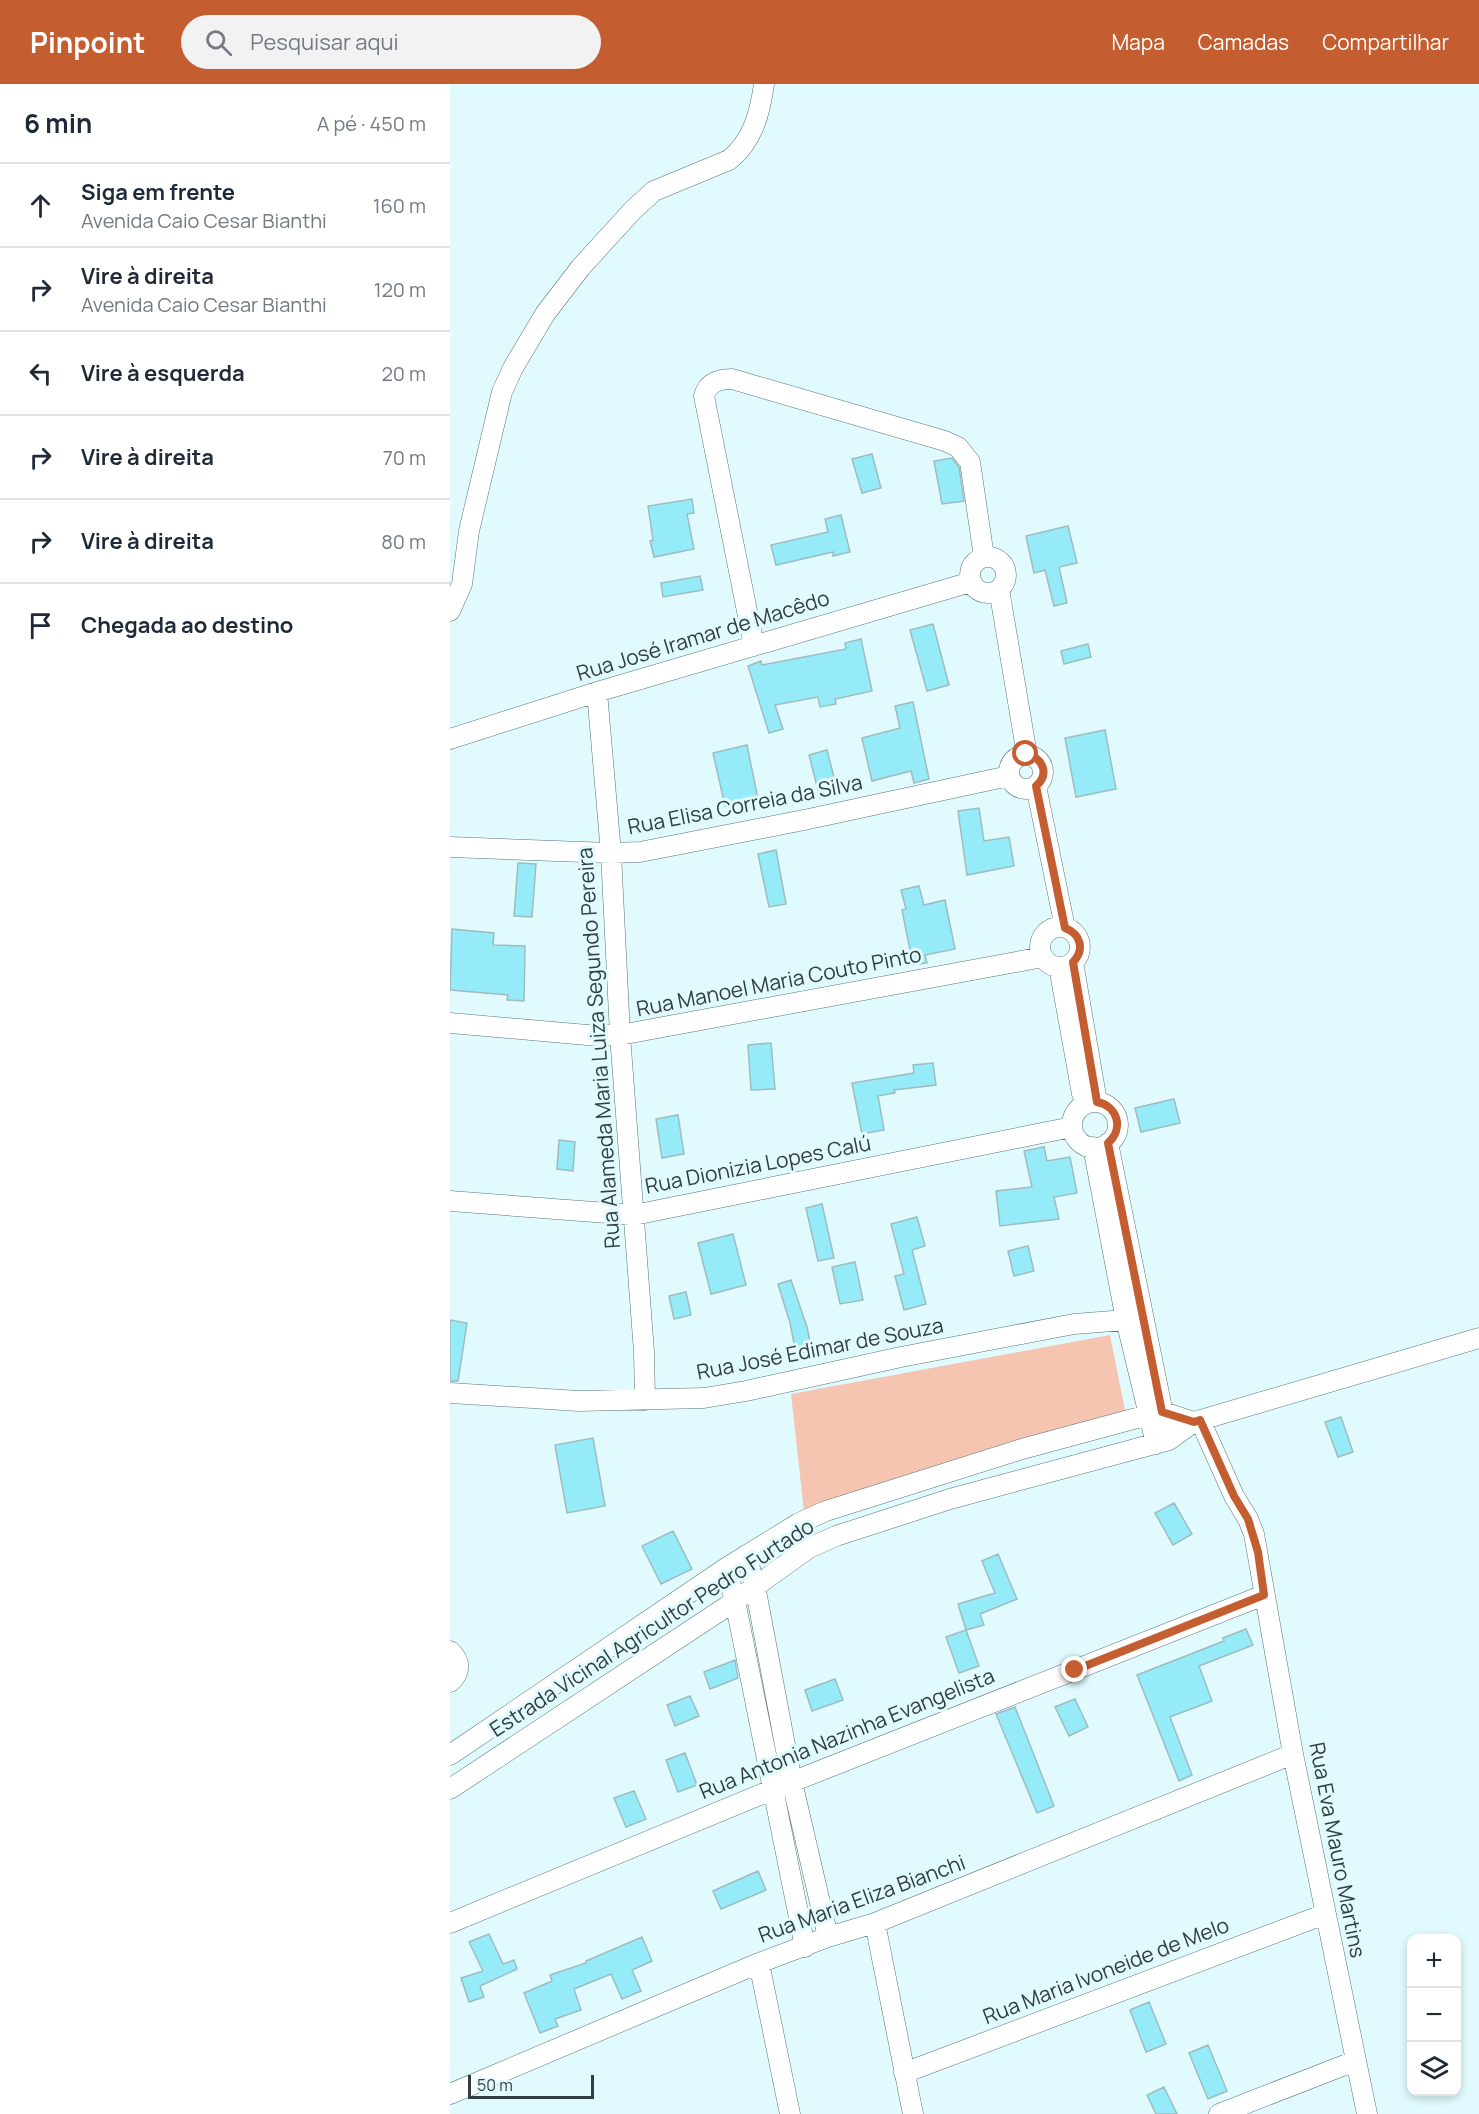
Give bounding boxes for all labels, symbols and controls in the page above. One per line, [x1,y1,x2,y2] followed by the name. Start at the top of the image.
[181,15,601,69] search box
[30,23,145,61] text: Pinpoint
[202,26,235,59] icon: search
[250,27,399,57] text: Pesquisar aqui
[1111,28,1165,56] text: Mapa
[1198,28,1289,56] text: Camadas
[1322,28,1449,56] text: Compartilhar
[24,105,92,141] text: 6 min
[317,110,426,137] text: A pé · 450 m
[81,177,235,207] text: Siga em frente
[24,189,57,222] icon: ahead
[373,192,426,219] text: 160 m
[81,207,327,234] text: Avenida Caio Cesar Bianthi
[81,261,214,291] text: Vire à direita
[24,273,57,306] icon: right
[374,276,426,303] text: 120 m
[81,291,327,318] text: Avenida Caio Cesar Bianthi
[24,357,57,390] icon: left
[81,358,245,388] text: Vire à esquerda
[381,360,426,387] text: 20 m
[24,441,57,474] icon: right
[81,442,214,472] text: Vire à direita
[383,444,426,471] text: 70 m
[24,525,57,558] icon: right
[81,526,214,556] text: Vire à direita
[381,528,426,555] text: 80 m
[573,583,833,687] street label: Rua José Iramar de Macêdo
[24,609,57,642] icon: arrive
[81,610,293,640] text: Chegada ao destino
[1012,740,1038,766] route start
[625,768,865,841] street label: Rua Elisa Correia da Silva
[570,847,626,1249] street label: Rua Alameda Maria Luiza Segundo Pereira
[634,940,924,1022] street label: Rua Manoel Maria Couto Pinto
[643,1128,873,1200] street label: Rua Dionizia Lopes Calú
[694,1310,945,1386] street label: Rua José Edimar de Souza
[484,1512,819,1743] street label: Estrada Vicinal Agricultor Pedro Furtado
[1061,1656,1087,1682] route end
[695,1661,998,1805] street label: Rua Antonia Nazinha Evangelista
[1303,1740,1373,1960] street label: Rua Eva Mauro Martins
[754,1848,969,1949] street label: Rua Maria Eliza Bianchi
[979,1910,1233,2030] street label: Rua Maria Ivoneide de Melo
[1407,1934,1461,2096] map controls
[1407,1934,1461,1988] button: +
[1407,1988,1461,2042] button: −
[1407,2042,1461,2096] button: layers
[468,2072,594,2100] scale bar
[477,2074,513,2096] text: 50 m

